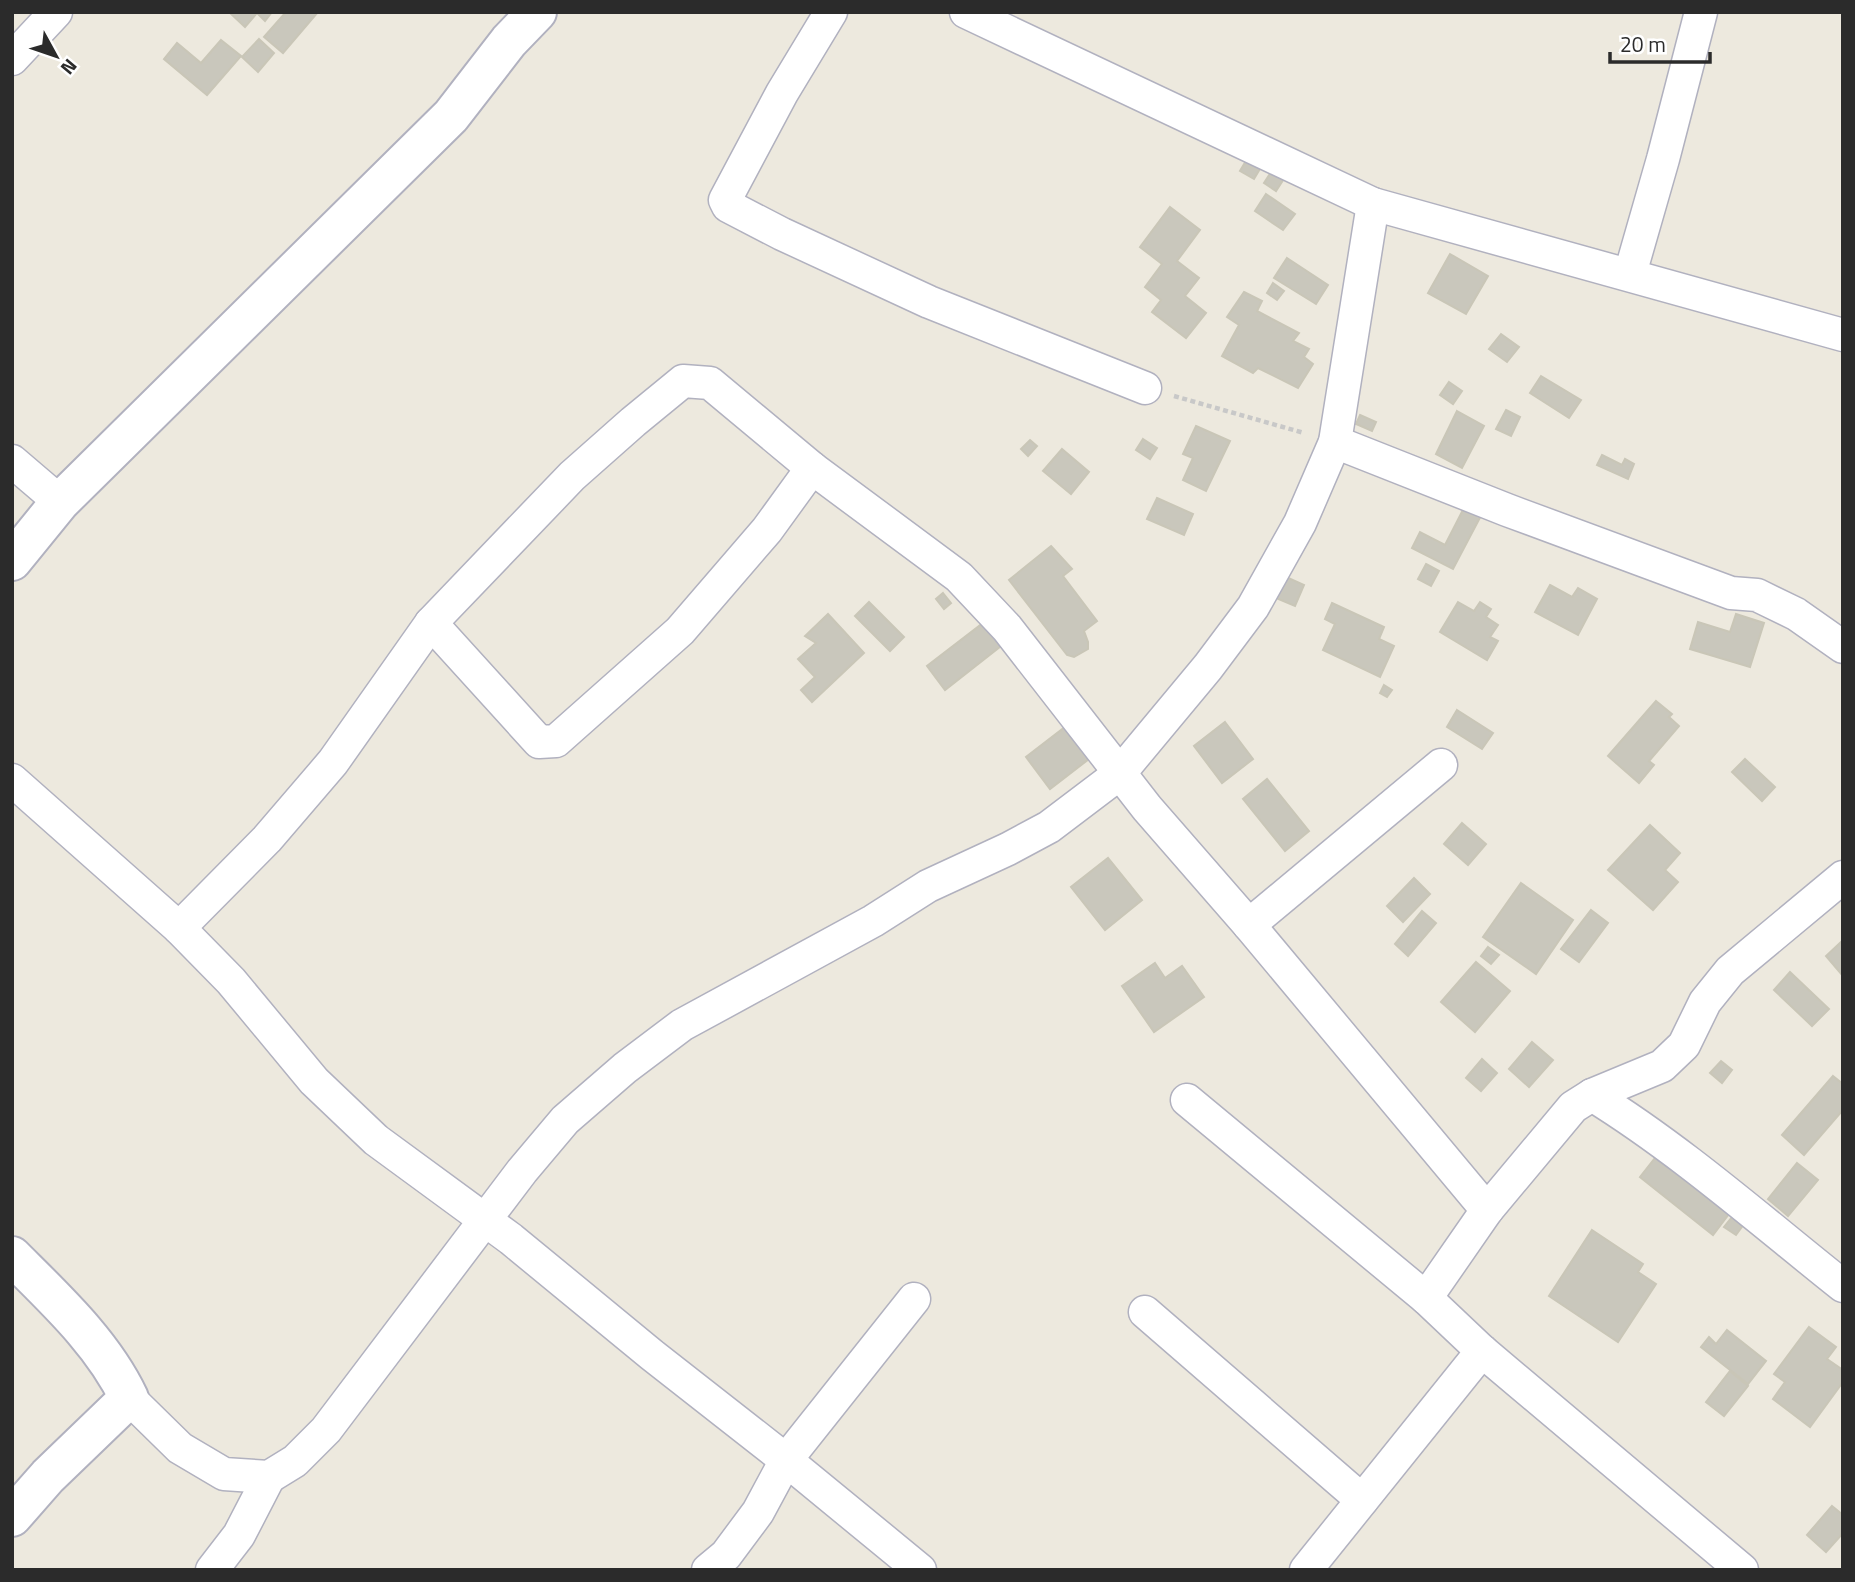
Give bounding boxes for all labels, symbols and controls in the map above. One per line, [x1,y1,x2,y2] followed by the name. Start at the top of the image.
[21,21,91,91] north arrow
[1610,21,1710,65] scale bar
[1620,28,1666,60] text: 20 m
[54,53,85,82] text: N

